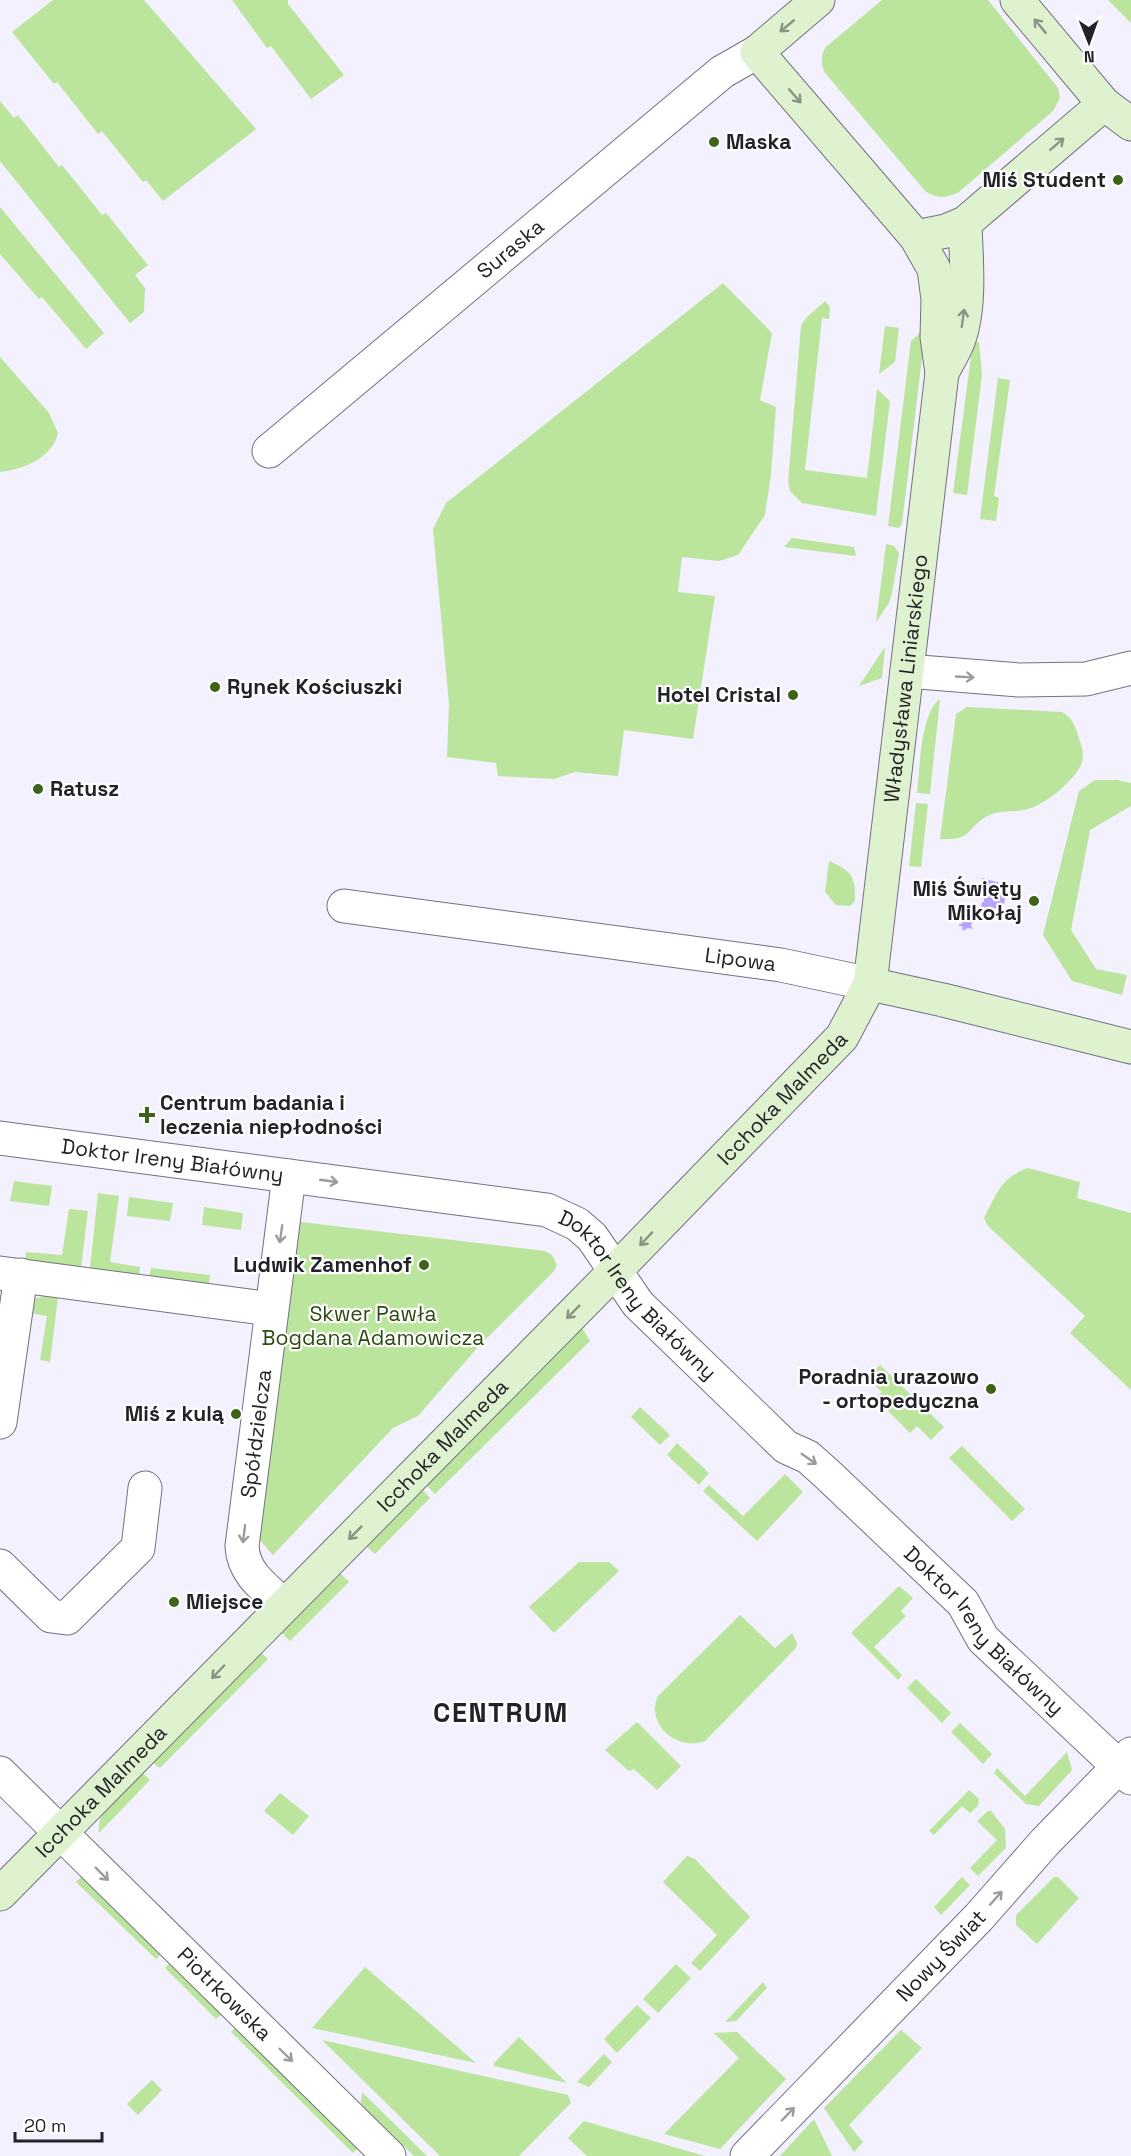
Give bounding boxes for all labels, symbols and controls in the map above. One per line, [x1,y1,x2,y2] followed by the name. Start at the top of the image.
[1059,12,1119,72] north arrow
[1033,18,1046,34] one-way arrow
[780,19,795,33] one-way arrow
[1084,46,1095,67] text: N
[788,88,802,103] one-way arrow
[726,128,791,155] place label: Maska
[707,135,721,149] marker: Maska
[1049,137,1064,151] one-way arrow
[983,166,1106,193] place label: Miś Student
[1111,173,1125,187] marker: Miś Student
[471,213,549,284] street label: Suraska
[957,309,968,329] one-way arrow
[877,553,934,804] street label: Władysława Liniarskiego
[954,672,974,683] one-way arrow
[227,673,402,700] place label: Rynek Kościuszki
[208,680,222,694] marker: Rynek Kościuszki
[657,681,781,708] place label: Hotel Cristal
[786,688,800,702] marker: Hotel Cristal
[50,775,119,802] place label: Ratusz
[31,782,45,796] marker: Ratusz
[912,875,1022,926] place label: Miś Święty Mikołaj
[1027,894,1041,908] marker: Miś Święty Mikołaj
[703,941,778,977] street label: Lipowa
[711,1025,853,1171] street label: Icchoka Malmeda
[160,1089,382,1140] place label: Centrum badania i leczenia niepłodności
[138,1106,156,1124] marker: Centrum badania i leczenia niepłodności
[60,1132,285,1188] street label: Doktor Ireny Białówny
[318,1176,338,1187] one-way arrow
[555,1203,723,1386] street label: Doktor Ireny Białówny
[276,1224,287,1243] one-way arrow
[638,1231,653,1246] one-way arrow
[233,1251,412,1278] place label: Ludwik Zamenhof
[417,1258,431,1272] marker: Ludwik Zamenhof
[262,1300,484,1351] park label: Skwer Pawła Bogdana Adamowicza
[566,1304,581,1319] one-way arrow
[798,1363,979,1414] place label: Poradnia urazowo - ortopedyczna
[234,1368,277,1500] street label: Spółdzielcza
[371,1373,514,1517] street label: Icchoka Malmeda
[984,1382,998,1396] marker: Poradnia urazowo - ortopedyczna
[125,1400,224,1427] place label: Miś z kulą
[229,1407,243,1421] marker: Miś z kulą
[801,1453,818,1466] one-way arrow
[238,1524,249,1544] one-way arrow
[347,1526,362,1541] one-way arrow
[898,1540,1070,1721] street label: Doktor Ireny Białówny
[186,1588,263,1615] place label: Miejsce
[167,1595,181,1609] marker: Miejsce
[211,1665,225,1680] one-way arrow
[433,1695,569,1730] district label: CENTRUM
[29,1719,172,1863] street label: Icchoka Malmeda
[95,1866,110,1881] one-way arrow
[989,1890,1003,1905] one-way arrow
[890,1904,992,2007] street label: Nowy Świat
[172,1941,278,2046] street label: Piotrkowska
[278,2048,293,2062] one-way arrow
[15,2105,102,2143] scale bar
[781,2106,795,2121] one-way arrow
[24,2114,67,2137] text: 20 m

